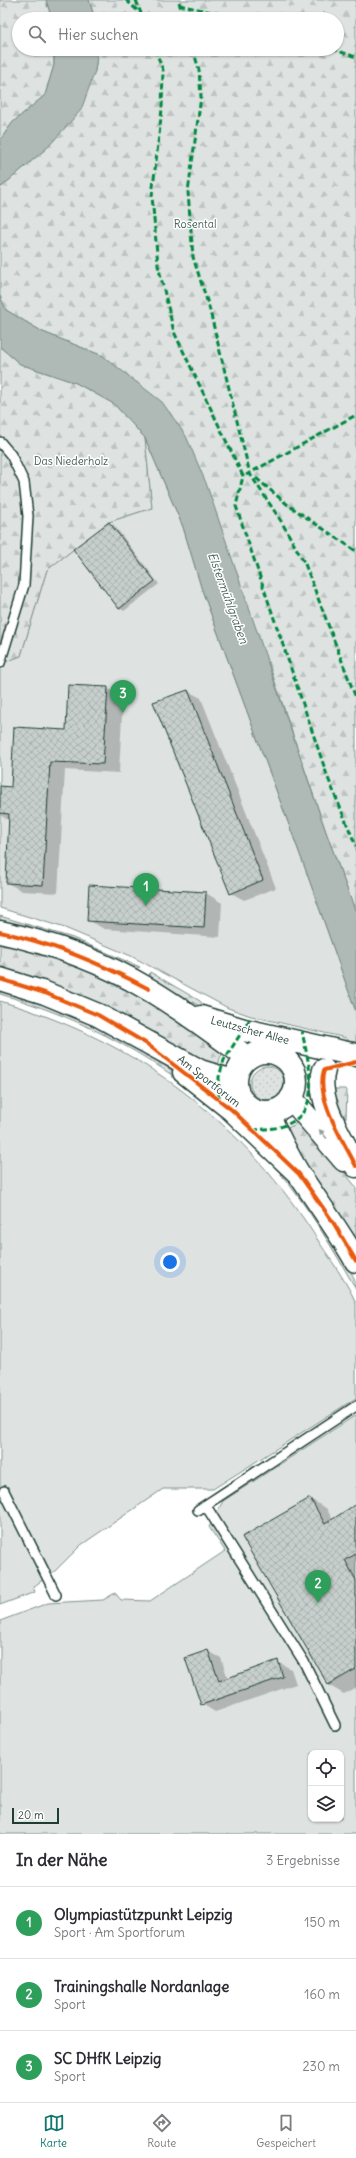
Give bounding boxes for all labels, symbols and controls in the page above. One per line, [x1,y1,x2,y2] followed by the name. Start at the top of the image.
[12,12,344,56] search box
[26,23,48,45] icon: search
[58,25,138,44] text: Hier suchen
[174,217,216,231] park label: Rosental
[34,454,108,468] park label: Das Niederholz
[205,550,252,646] water label: Elstermühlgraben
[110,680,136,713] pin: 3
[133,873,159,906] pin: 1
[209,1013,291,1047] street label: Leutzscher Allee
[175,1052,244,1110] street label: Am Sportforum
[318,1129,327,1139] one-way arrow
[160,1252,180,1272] your location
[305,1570,331,1603] pin: 2
[308,1750,344,1822] map controls
[308,1750,344,1786] button: locate
[308,1786,344,1822] button: layers
[12,1806,59,1825] scale bar
[18,1808,44,1822] text: 20 m
[16,1849,108,1871] text: In der Nähe
[266,1852,340,1869] text: 3 Ergebnisse
[54,1905,233,1924] text: Olympiastützpunkt Leipzig
[26,1914,32,1931] text: 1
[304,1914,340,1931] text: 150 m
[54,1924,185,1941] text: Sport · Am Sportforum
[54,1977,229,1996] text: Trainingshalle Nordanlage
[25,1986,33,2003] text: 2
[304,1986,340,2003] text: 160 m
[54,1996,86,2013] text: Sport
[54,2049,161,2068] text: SC DHfK Leipzig
[25,2058,33,2075] text: 3
[302,2058,340,2075] text: 230 m
[54,2068,86,2085] text: Sport
[40,2112,67,2150] tab: Karte
[147,2112,176,2150] tab: Route
[256,2112,316,2150] tab: Gespeichert

